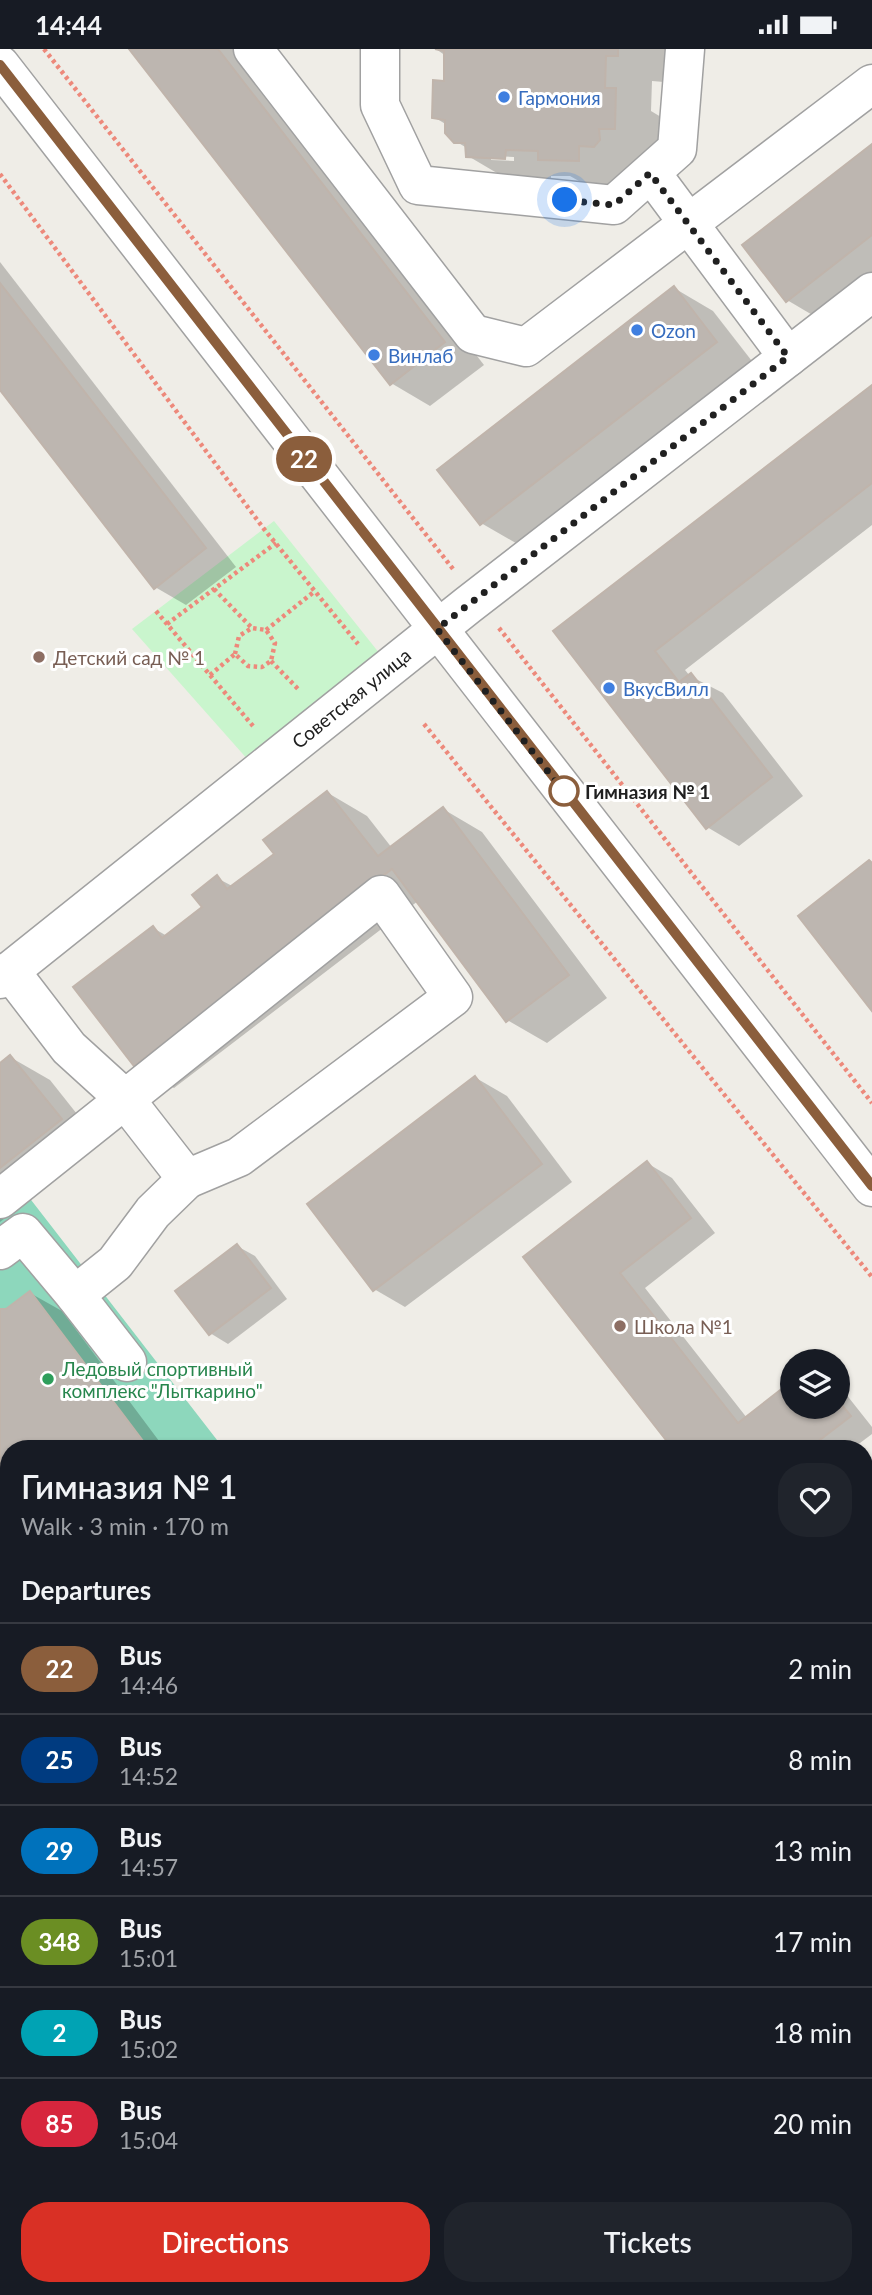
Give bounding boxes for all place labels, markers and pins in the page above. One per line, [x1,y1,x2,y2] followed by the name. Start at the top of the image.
[518,86,601,109] place label: Гармония
[496,89,512,105] marker: Гармония
[651,319,696,342] place label: Ozon
[629,322,645,338] marker: Ozon
[388,344,453,367] place label: Винлаб
[366,347,382,363] marker: Винлаб
[53,646,205,669] place label: Детский сад № 1
[31,649,47,665] marker: Детский сад № 1
[623,677,709,700] place label: ВкусВилл
[601,680,617,696] marker: ВкусВилл
[549,776,579,806] marker: Гимназия № 1
[585,780,710,803] place label: Гимназия № 1
[634,1315,733,1338] place label: Школа №1
[612,1318,628,1334] marker: Школа №1
[61,1357,263,1402] place label: Ледовый спортивный комплекс "Лыткарино"
[40,1371,56,1387] marker: Ледовый спортивный комплекс "Лыткарино"

